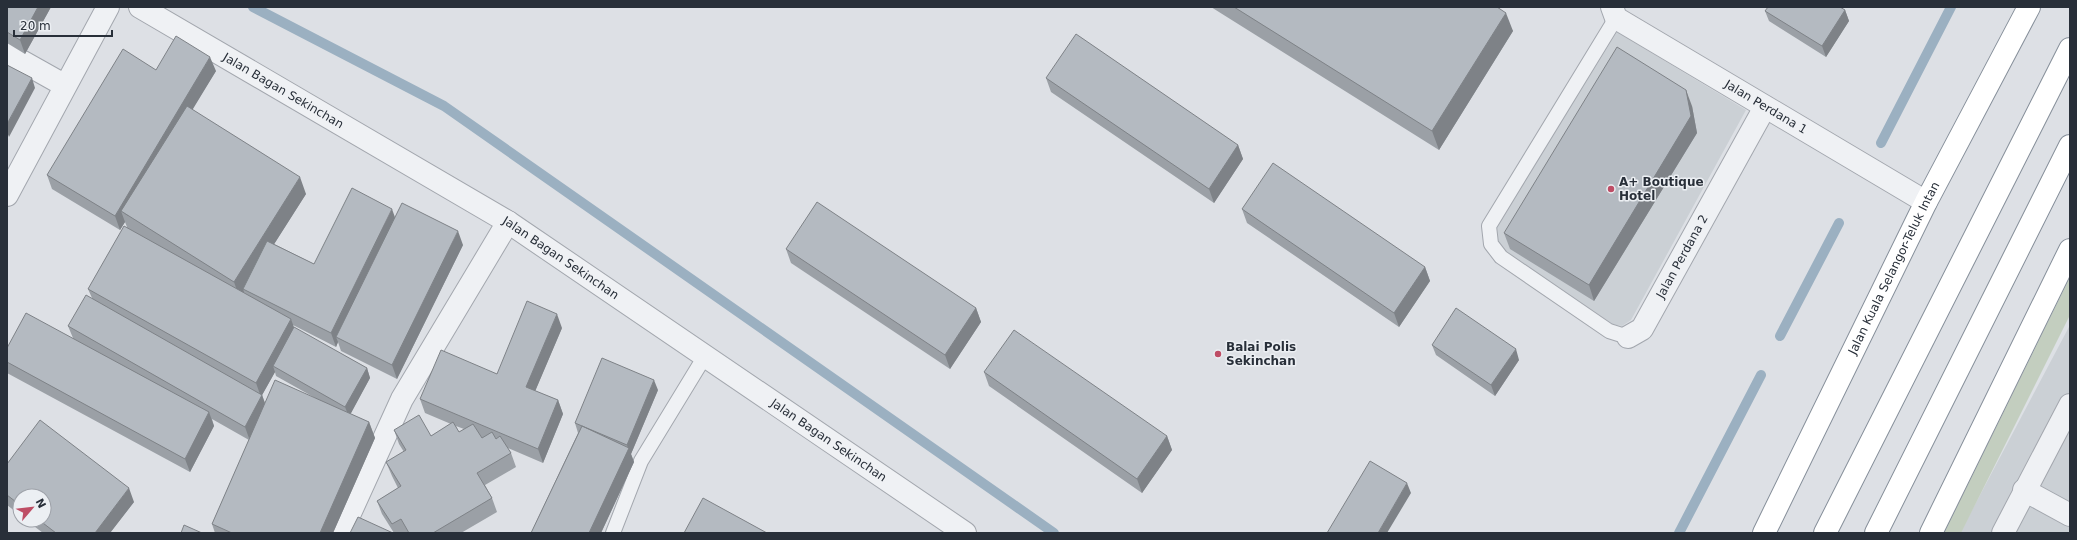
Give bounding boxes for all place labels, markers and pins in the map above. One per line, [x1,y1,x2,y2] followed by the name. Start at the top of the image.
[1619,175,1704,203] place label: A+ Boutique Hotel
[1606,184,1616,194] marker: A+ Boutique Hotel
[1226,340,1296,368] place label: Balai Polis Sekinchan
[1213,349,1223,359] marker: Balai Polis Sekinchan

